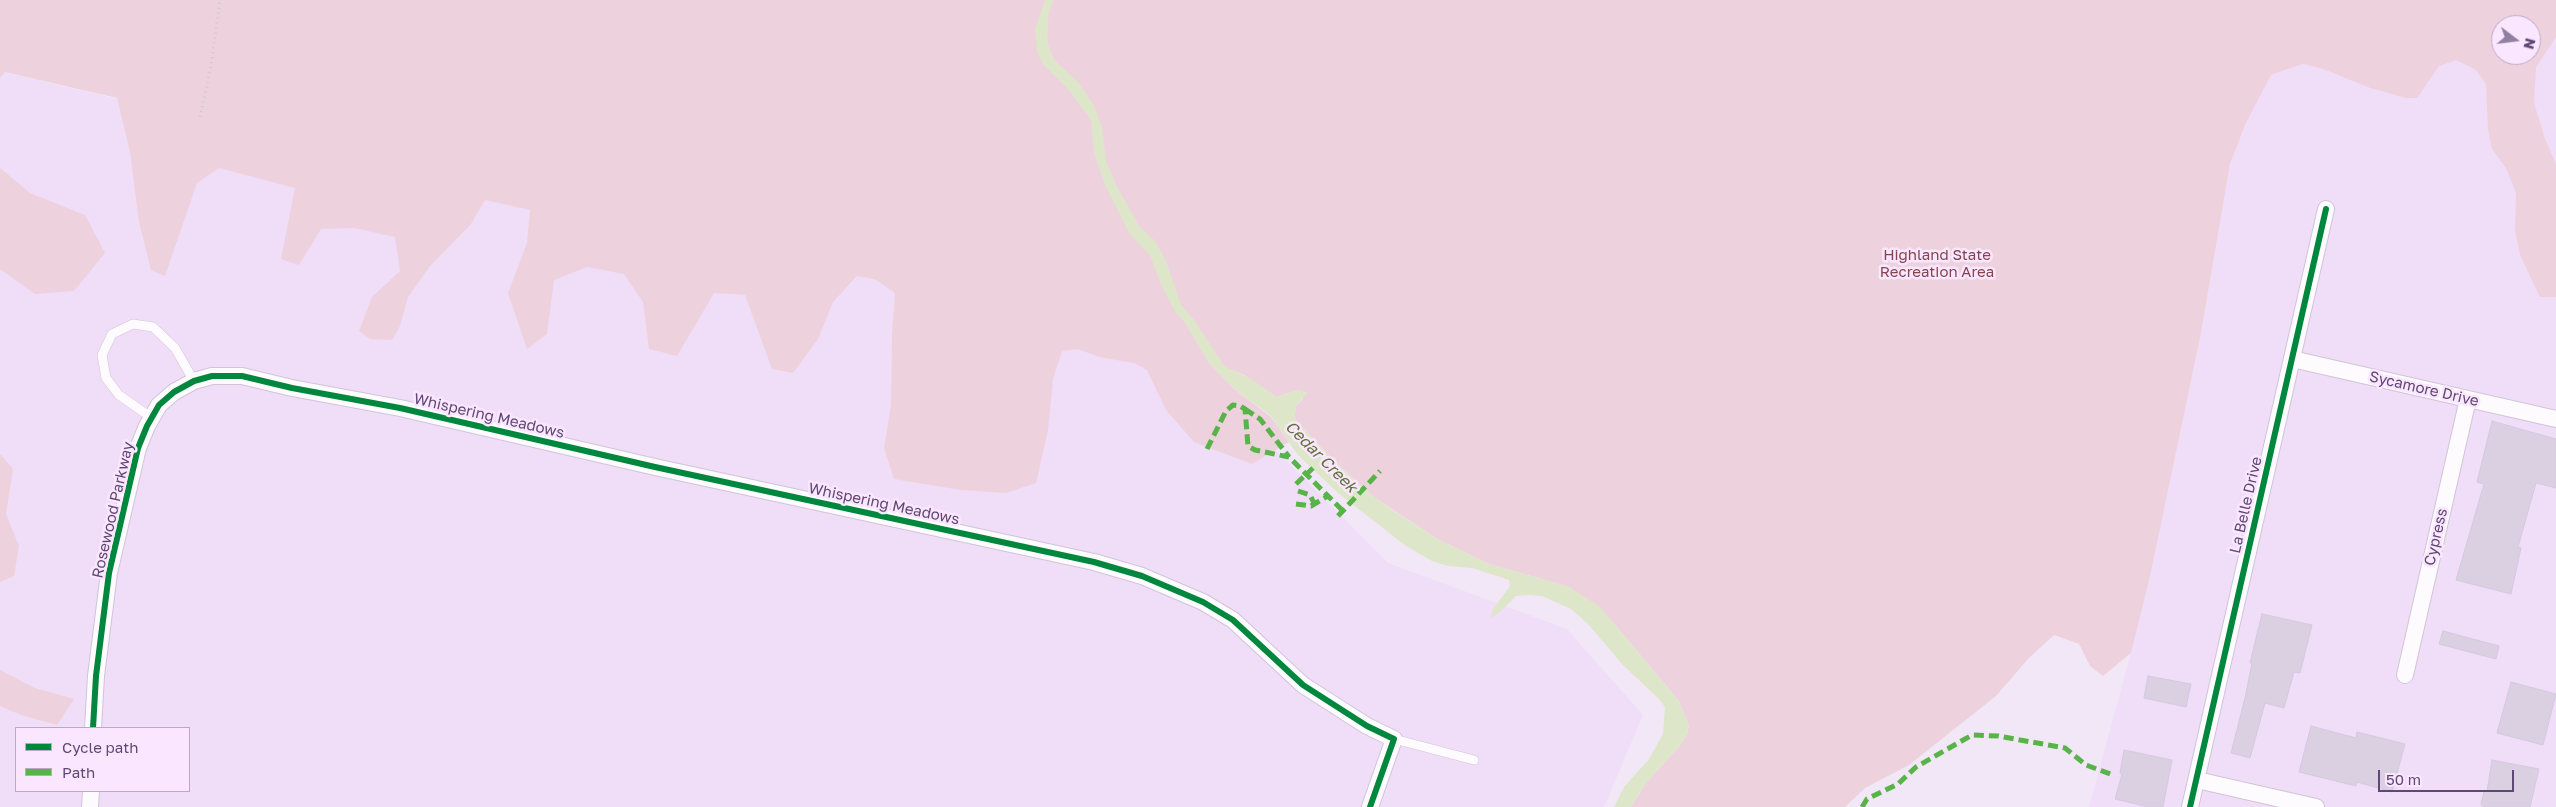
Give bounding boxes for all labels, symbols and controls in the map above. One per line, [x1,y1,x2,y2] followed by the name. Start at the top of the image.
[2491,15,2541,65] north arrow
[2520,36,2540,51] text: N
[1880,246,1994,281] park label: Highland State Recreation Area
[2368,368,2480,410] street label: Sycamore Drive
[412,390,566,442] street label: Whispering Meadows
[1281,417,1361,497] water label: Cedar Creek
[89,440,137,580] street label: Rosewood Parkway
[2226,455,2266,555] street label: La Belle Drive
[807,479,961,529] street label: Whispering Meadows
[2421,507,2451,567] street label: Cypress
[15,727,190,792] legend
[62,738,138,756] text: Cycle path
[2381,760,2517,792] scale bar
[62,763,95,781] text: Path
[2386,770,2421,788] text: 50 m

